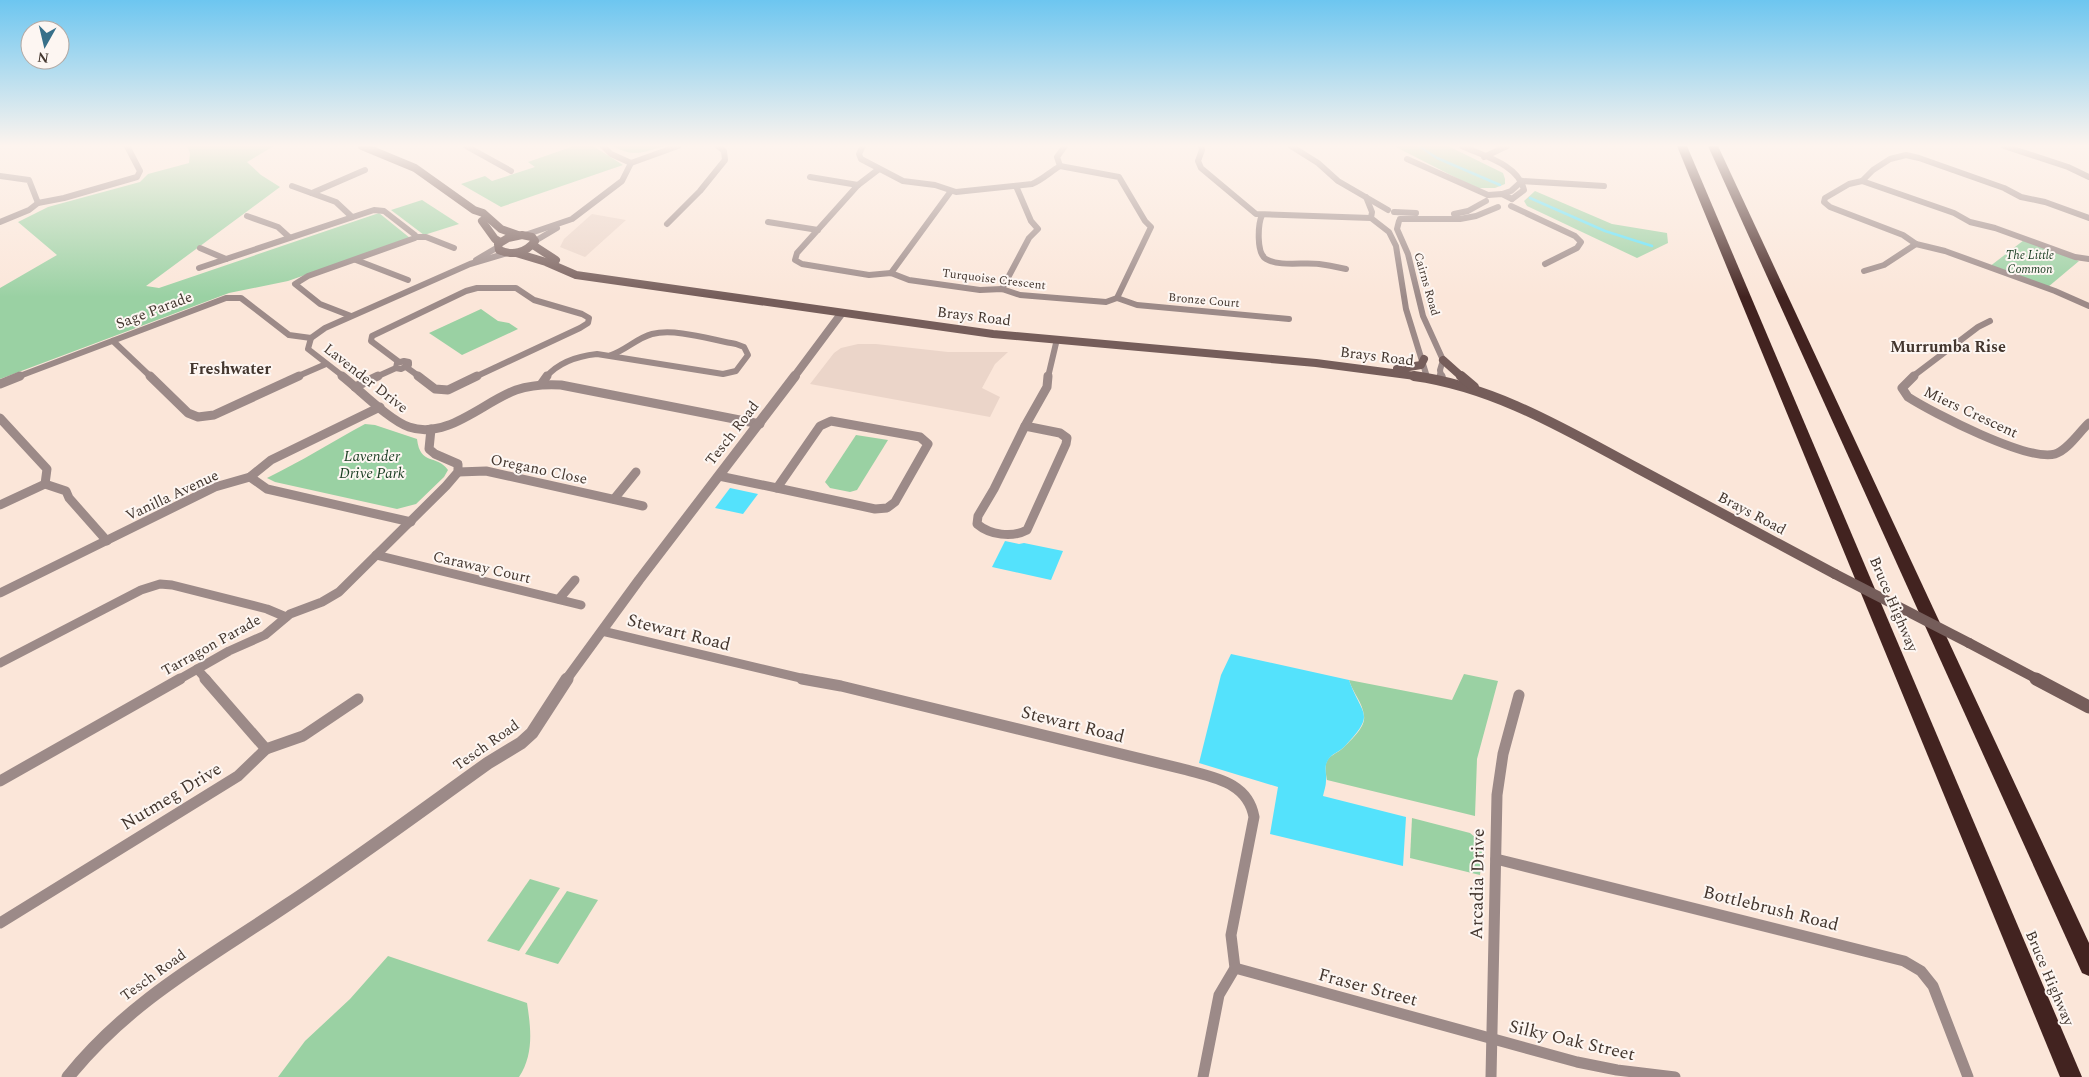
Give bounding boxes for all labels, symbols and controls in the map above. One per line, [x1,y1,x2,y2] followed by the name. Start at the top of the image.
[20,20,70,70] north arrow
[36,46,50,69] text: N
[2006,246,2054,279] park label: The Little Common
[1408,250,1445,318] street label: Cairns Road
[941,264,1047,295] street label: Turquoise Crescent
[113,285,196,336] street label: Sage Parade
[1168,288,1240,313] street label: Bronze Court
[936,301,1012,332] street label: Brays Road
[1890,335,2006,359] district label: Murrumba Rise
[318,338,413,419] street label: Lavender Drive
[1339,341,1415,372] street label: Brays Road
[189,357,271,381] district label: Freshwater
[1920,381,2022,444] street label: Miers Crescent
[700,396,765,471] street label: Tesch Road
[339,445,405,485] park label: Lavender Drive Park
[488,448,589,491] street label: Oregano Close
[122,464,223,527] street label: Vanilla Avenue
[1713,486,1790,541] street label: Brays Road
[431,545,533,590] street label: Caraway Court
[1863,553,1924,656] street label: Bruce Highway
[624,607,733,658] street label: Stewart Road
[157,609,265,682] street label: Tarragon Parade
[1018,699,1127,750] street label: Stewart Road
[448,714,524,777] street label: Tesch Road
[116,756,227,837] street label: Nutmeg Drive
[1463,828,1492,940] street label: Arcadia Drive
[1700,879,1842,938] street label: Bottlebrush Road
[2019,927,2080,1030] street label: Bruce Highway
[116,944,191,1007] street label: Tesch Road
[1315,961,1421,1014] street label: Fraser Street
[1506,1013,1638,1068] street label: Silky Oak Street

